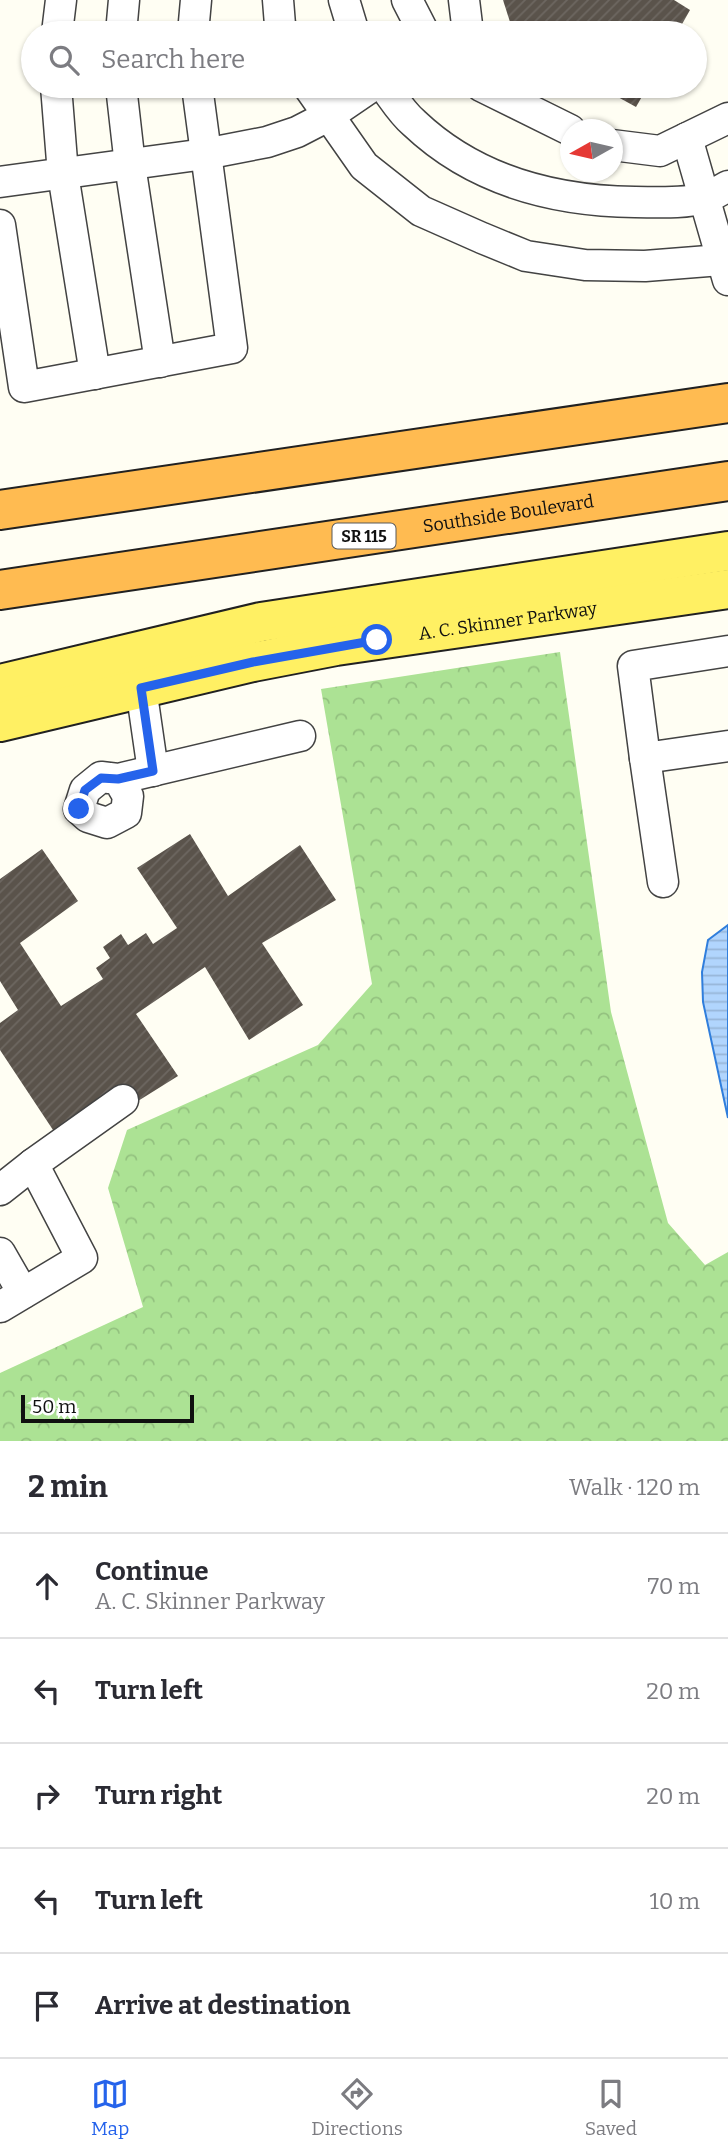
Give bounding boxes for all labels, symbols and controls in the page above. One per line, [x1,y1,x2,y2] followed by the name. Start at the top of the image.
[21,21,707,98] search box
[45,41,83,79] icon: search
[101,44,245,75] text: Search here
[560,119,623,182] north arrow
[421,490,596,538] street label: Southside Boulevard
[332,524,396,548] road number: SR 115
[417,597,599,645] street label: A. C. Skinner Parkway
[361,624,392,655] route start
[63,793,94,824] route end
[21,1392,194,1424] scale bar
[32,1395,76,1418] text: 50 m
[28,1469,108,1505] text: 2 min
[569,1473,700,1501] text: Walk · 120 m
[95,1556,209,1587] text: Continue
[28,1567,66,1605] icon: ahead
[648,1572,700,1600] text: 70 m
[95,1587,325,1615] text: A. C. Skinner Parkway
[28,1672,66,1710] icon: left
[95,1675,203,1706] text: Turn left
[646,1677,700,1705] text: 20 m
[28,1777,66,1815] icon: right
[95,1780,222,1811] text: Turn right
[646,1782,700,1810] text: 20 m
[28,1882,66,1920] icon: left
[95,1885,203,1916] text: Turn left
[649,1887,700,1915] text: 10 m
[28,1987,66,2025] icon: arrive
[95,1990,350,2021] text: Arrive at destination
[91,2075,129,2140] tab: Map
[311,2075,403,2140] tab: Directions
[585,2075,637,2140] tab: Saved

